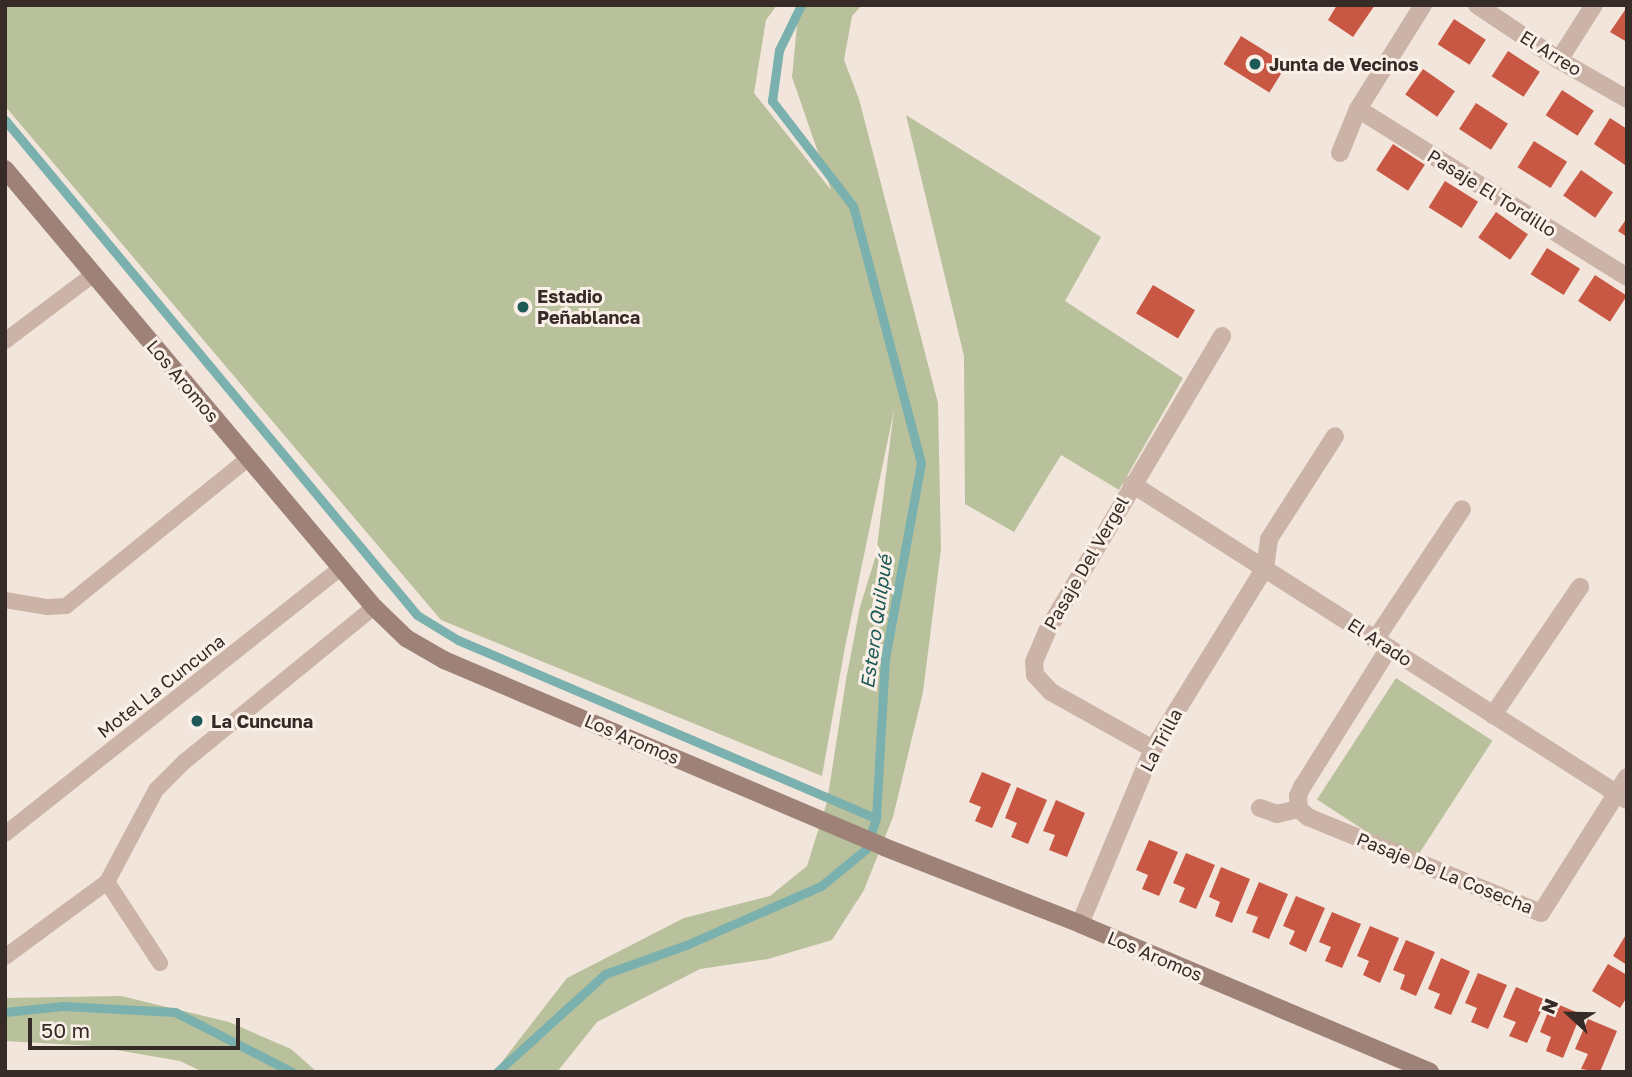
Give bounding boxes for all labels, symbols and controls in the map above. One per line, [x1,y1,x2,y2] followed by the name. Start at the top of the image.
[1516,26,1586,80] street label: El Arreo
[1269,53,1419,75] place label: Junta de Vecinos
[1247,56,1263,72] marker: Junta de Vecinos
[1424,145,1560,241] street label: Pasaje El Tordillo
[537,286,640,328] place label: Estadio Peñablanca
[515,299,531,315] marker: Estadio Peñablanca
[142,335,224,427] street label: Los Aromos
[1039,493,1133,633] street label: Pasaje Del Vergel
[855,554,897,690] water label: Estero Quilpué
[1344,613,1416,671] street label: El Arado
[93,630,229,742] street label: Motel La Cuncuna
[1135,705,1187,775] street label: La Trilla
[581,709,683,769] street label: Los Aromos
[211,710,313,732] place label: La Cuncuna
[189,713,205,729] marker: La Cuncuna
[1354,828,1536,918] street label: Pasaje De La Cosecha
[1104,926,1206,986] street label: Los Aromos
[1534,979,1604,1049] north arrow
[1536,995,1562,1017] text: N
[32,1004,243,1048] scale bar
[41,1017,90,1043] text: 50 m

